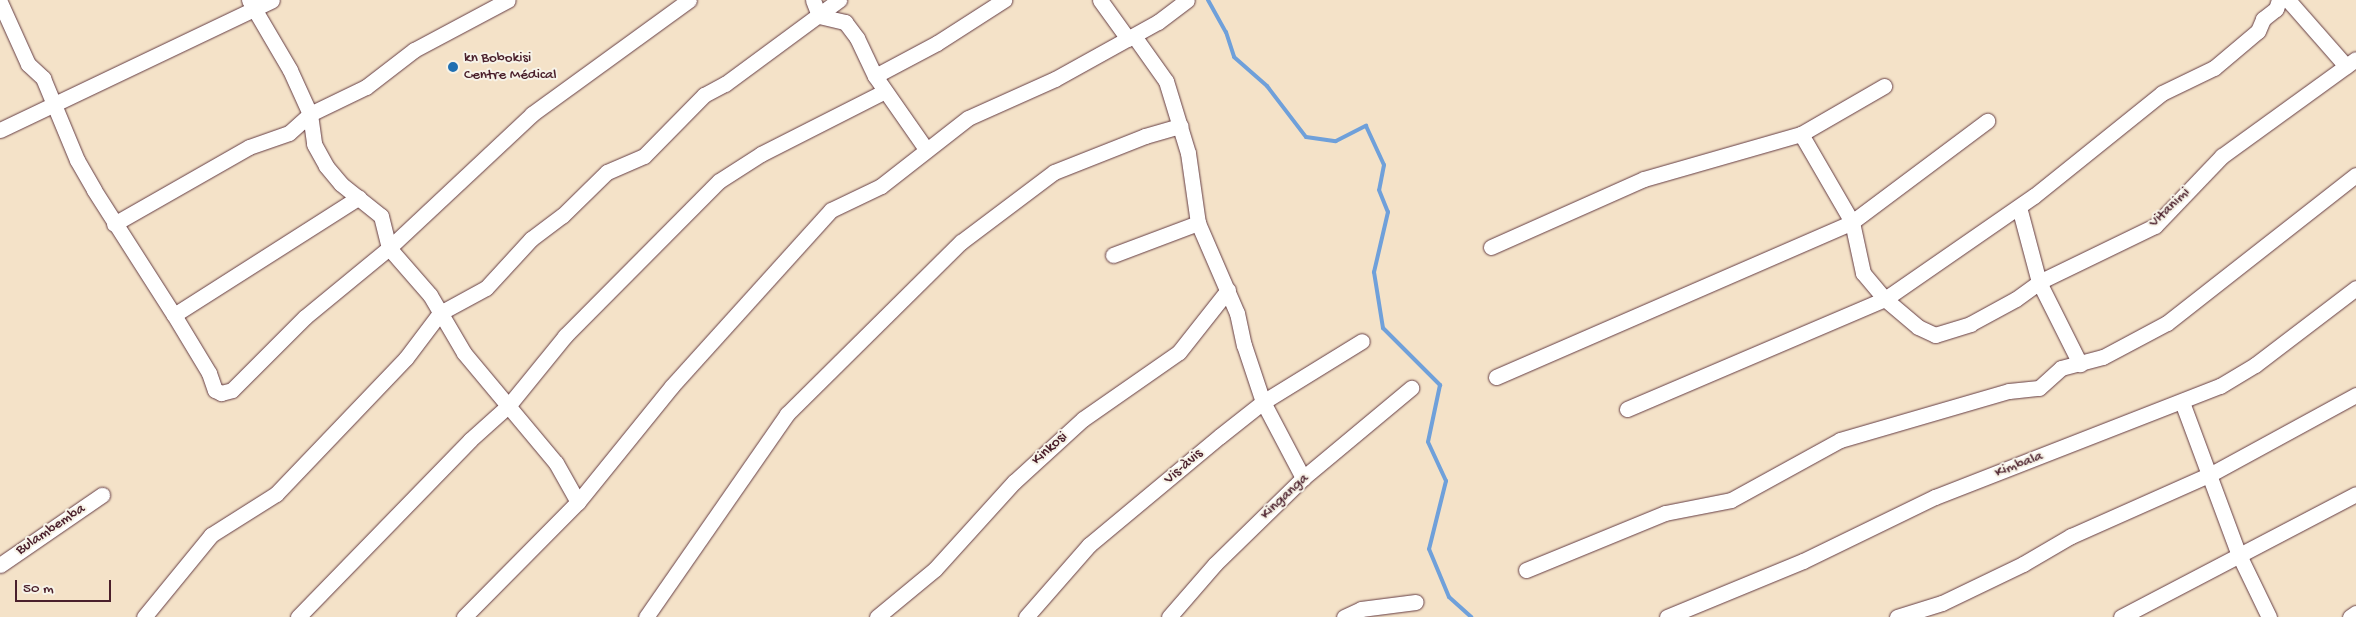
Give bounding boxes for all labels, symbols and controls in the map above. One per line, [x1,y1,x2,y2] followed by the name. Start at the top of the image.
[464,49,557,84] place label: kn Bobokisi Centre Médical
[446,60,460,74] marker: kn Bobokisi Centre Médical
[2146,184,2194,232] street label: Vitanimi
[1028,428,1072,470] street label: Kinkosi
[1161,445,1207,489] street label: Vis-àvis
[1992,448,2046,482] street label: Kimbala
[1257,470,1313,524] street label: Kinganga
[13,500,89,560] street label: Bulambemba
[18,570,114,602] scale bar
[23,580,54,598] text: 50 m

